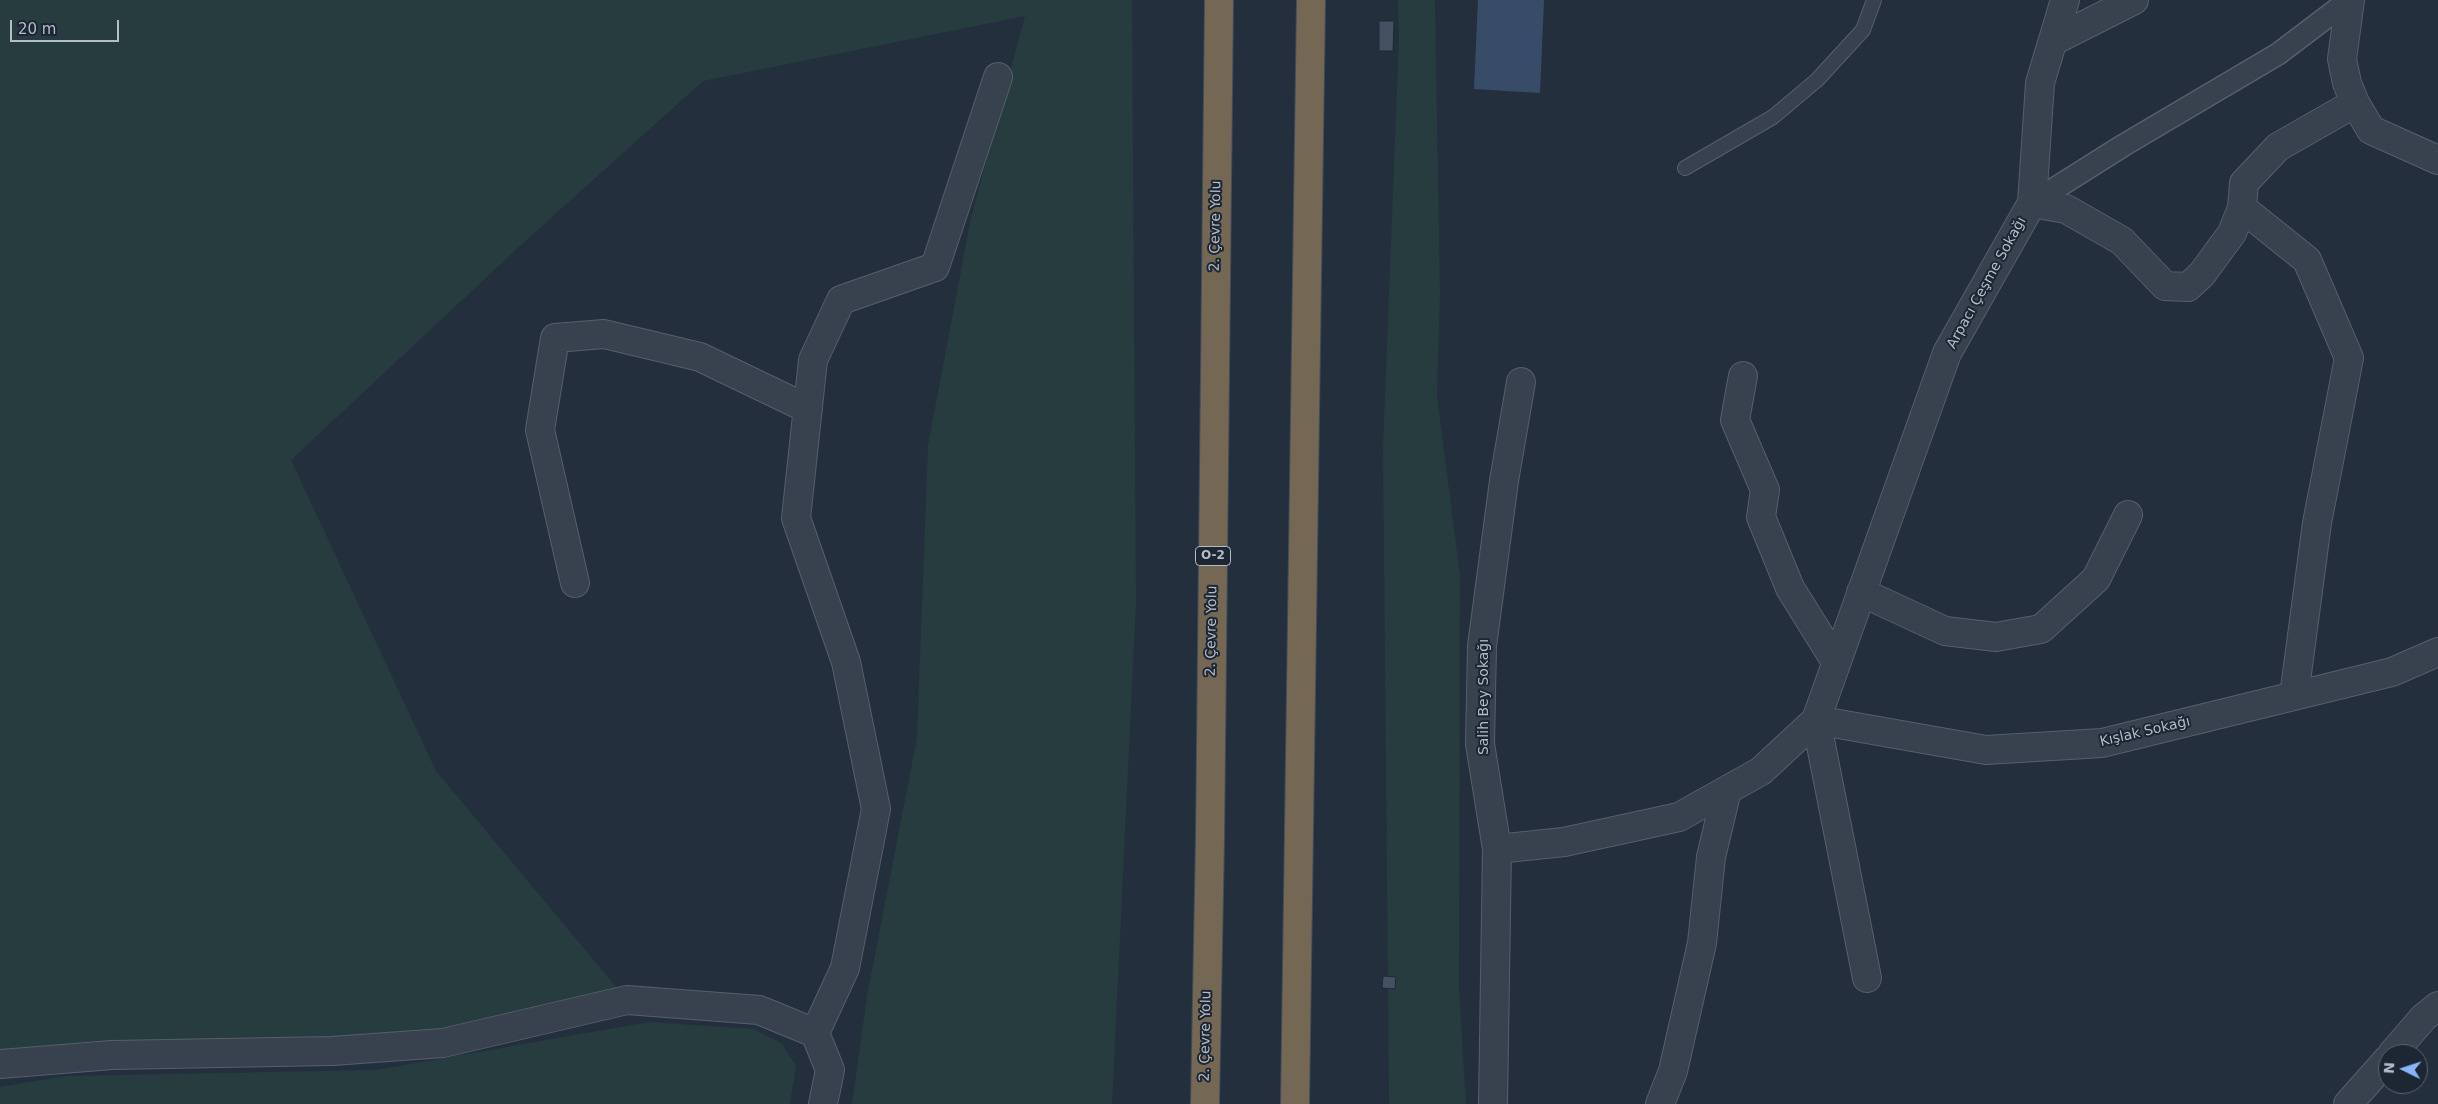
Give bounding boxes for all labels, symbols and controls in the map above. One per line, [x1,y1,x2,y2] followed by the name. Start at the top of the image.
[12,10,121,42] scale bar
[18,20,56,38] text: 20 m
[1207,180,1225,272] street label: 2. Çevre Yolu
[1944,214,2030,352] street label: Arpacı Çeşme Sokağı
[1196,546,1230,566] road number: O-2
[1203,585,1221,677] street label: 2. Çevre Yolu
[1476,639,1492,755] street label: Salih Bey Sokağı
[2098,713,2192,751] street label: Kışlak Sokağı
[1197,990,1215,1082] street label: 2. Çevre Yolu
[2378,1044,2428,1094] north arrow
[2381,1062,2397,1074] text: N

